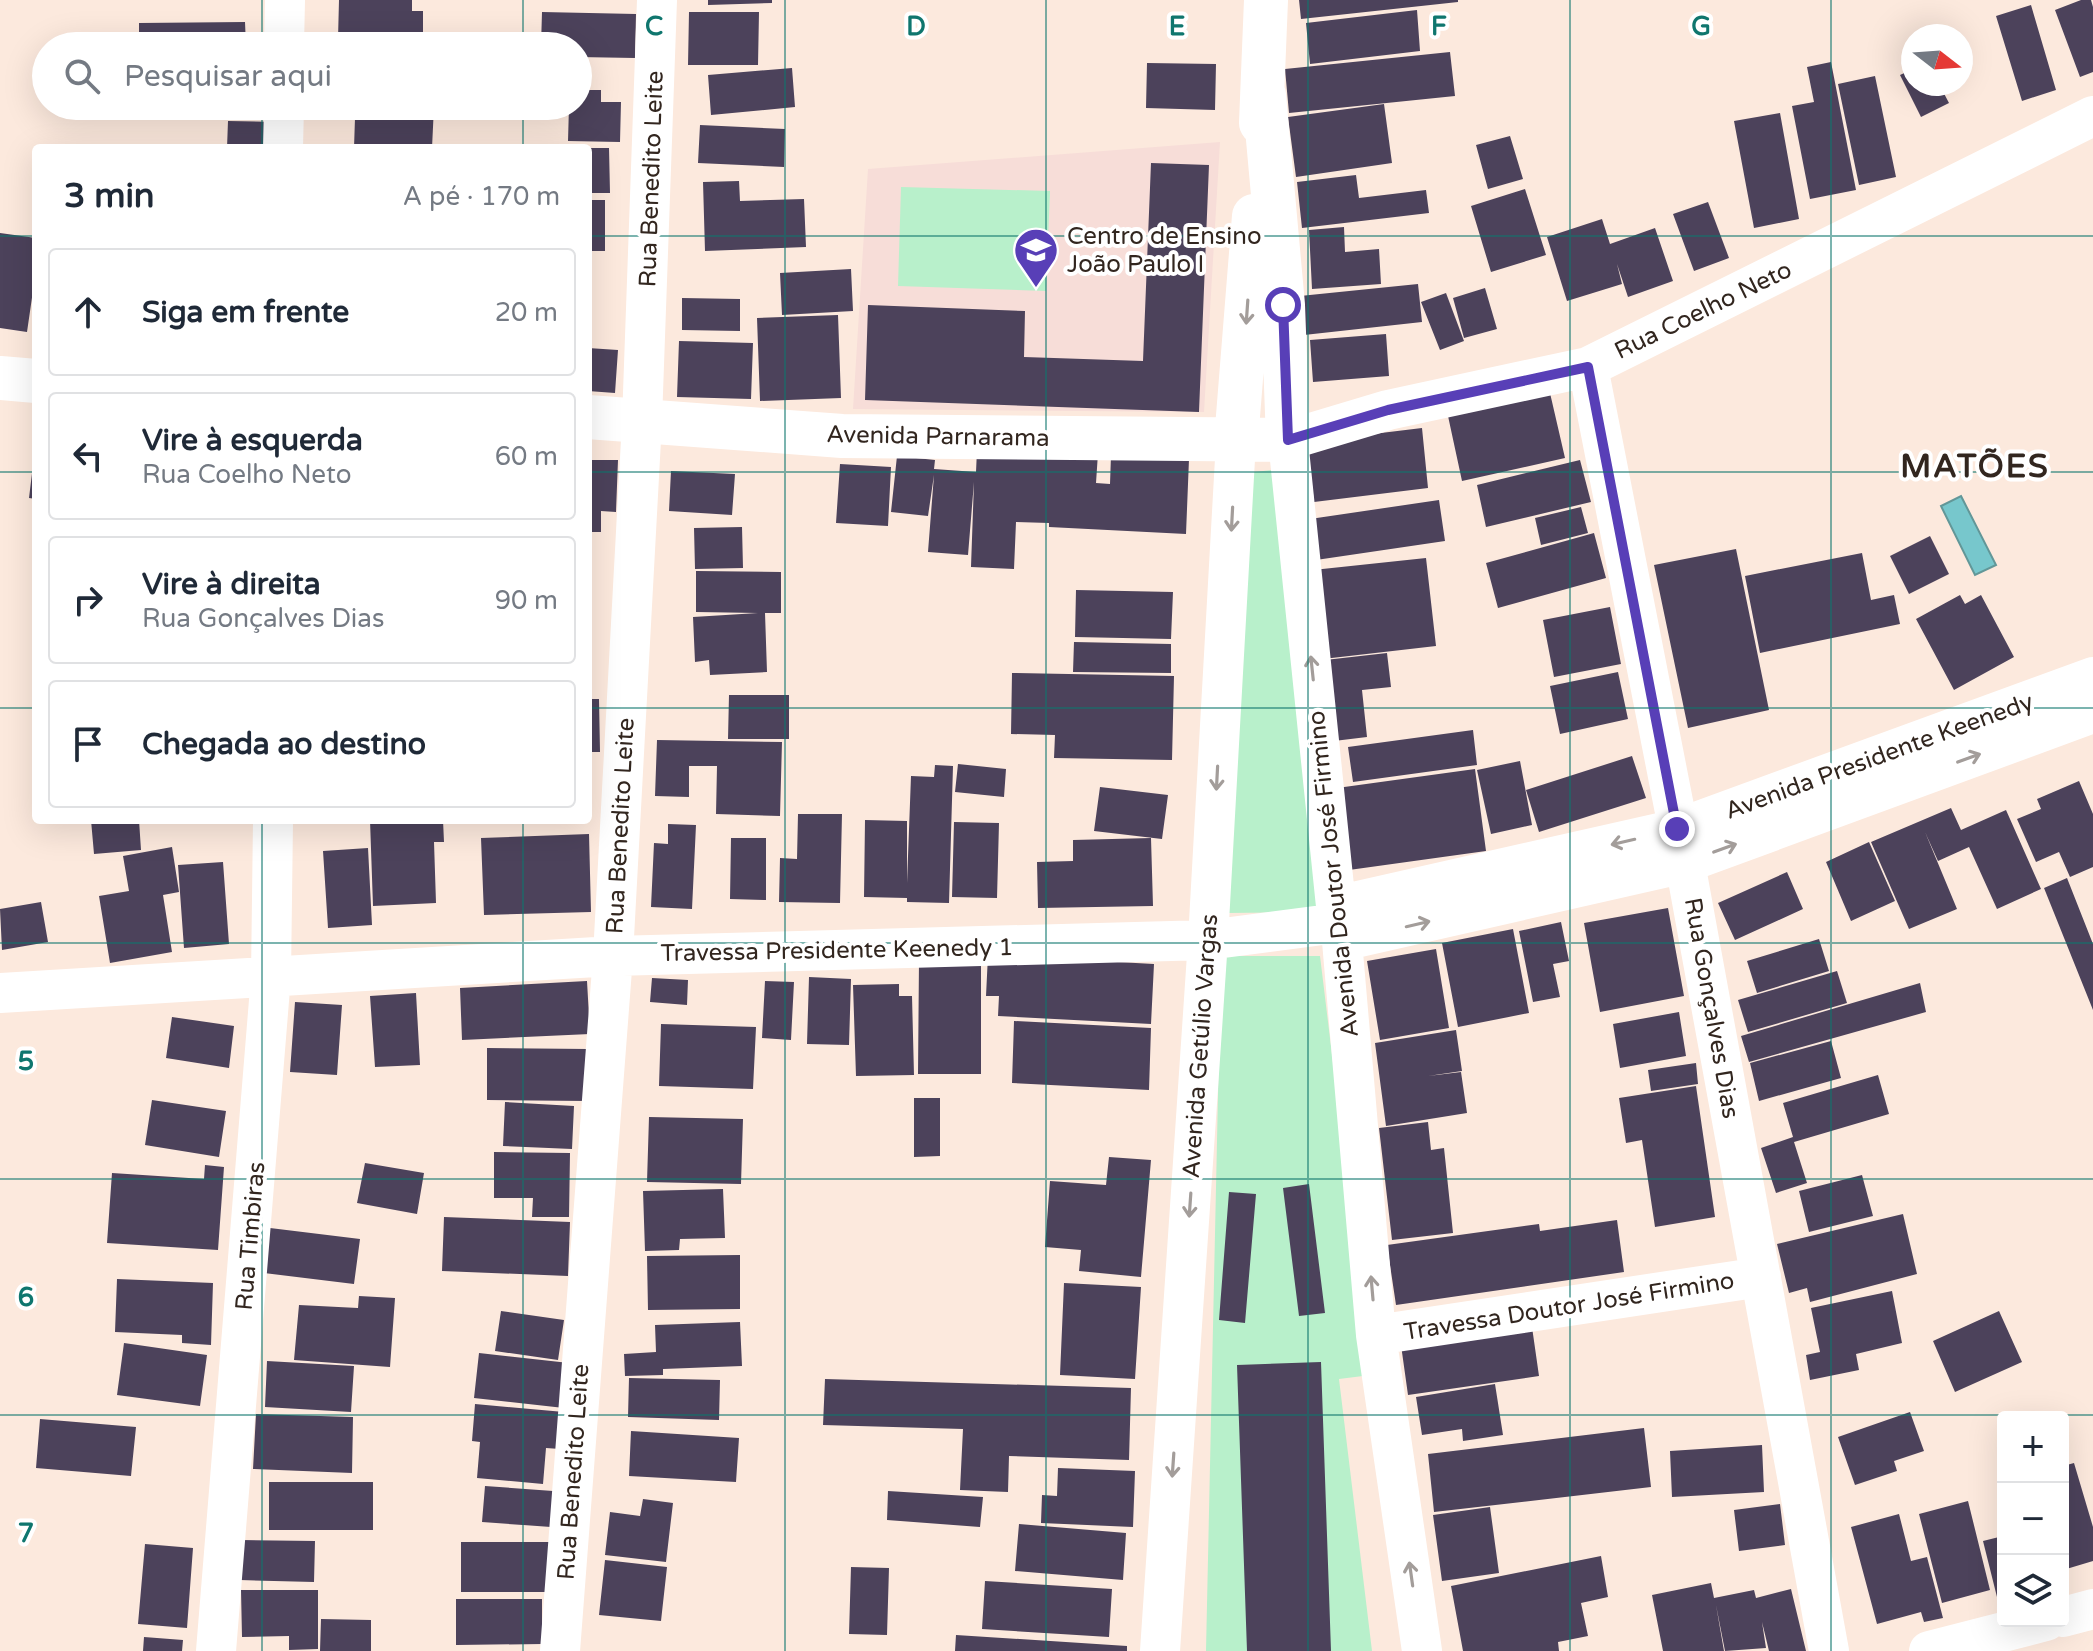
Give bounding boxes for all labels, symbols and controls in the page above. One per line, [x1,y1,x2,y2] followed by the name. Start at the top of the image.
[645,11,663,42] text: C
[906,11,926,42] text: D
[1169,11,1185,42] text: E
[1431,11,1447,42] text: F
[1691,11,1711,42] text: G
[1901,24,1973,96] north arrow
[32,32,592,120] search box
[60,54,104,98] icon: search
[124,58,332,95] text: Pesquisar aqui
[633,70,670,288] street label: Rua Benedito Leite
[64,176,155,217] text: 3 min
[403,181,560,212] text: A pé · 170 m
[1067,222,1261,279] place label: Centro de Ensino João Paulo I
[1012,226,1060,289] school or university icon: Centro de Ensino João Paulo I
[1610,255,1797,366] street label: Rua Coelho Neto
[1265,287,1301,323] route start
[66,290,110,334] icon: ahead
[142,294,349,331] text: Siga em frente
[495,297,558,328] text: 20 m
[1239,298,1254,325] one-way arrow
[826,420,1050,453] street label: Avenida Parnarama
[142,422,363,459] text: Vire à esquerda
[66,434,110,478] icon: left
[495,441,558,472] text: 60 m
[1900,448,2050,486] district label: MATÕES
[142,459,352,490] text: Rua Coelho Neto
[1224,505,1239,532] one-way arrow
[142,566,321,603] text: Vire à direita
[66,578,110,622] icon: right
[495,585,558,616] text: 90 m
[142,603,384,634] text: Rua Gonçalves Dias
[1304,655,1319,682] one-way arrow
[1721,687,2037,826] street label: Avenida Presidente Keenedy
[1302,709,1365,1039] street label: Avenida Doutor José Firmino
[600,717,641,935] street label: Rua Benedito Leite
[66,722,110,766] icon: arrive
[142,726,426,763] text: Chegada ao destino
[1956,750,1981,765] one-way arrow
[1209,764,1224,791] one-way arrow
[1659,811,1695,847] route end
[1611,835,1637,850] one-way arrow
[1712,840,1737,854] one-way arrow
[1678,895,1745,1121] street label: Rua Gonçalves Dias
[1177,913,1224,1179] street label: Avenida Getúlio Vargas
[1405,915,1431,930] one-way arrow
[660,933,1014,968] street label: Travessa Presidente Keenedy 1
[18,1046,34,1077] text: 5
[230,1160,271,1312] street label: Rua Timbiras
[1182,1191,1197,1218] one-way arrow
[1402,1266,1736,1347] street label: Travessa Doutor José Firmino
[1365,1276,1380,1302] one-way arrow
[18,1282,34,1313] text: 6
[551,1363,596,1581] street label: Rua Benedito Leite
[1997,1411,2069,1627] map controls
[1997,1411,2069,1483] button: +
[1165,1451,1180,1478] one-way arrow
[1997,1483,2069,1555] button: −
[18,1518,34,1549] text: 7
[1997,1555,2069,1627] button: layers
[1403,1562,1418,1587] one-way arrow

